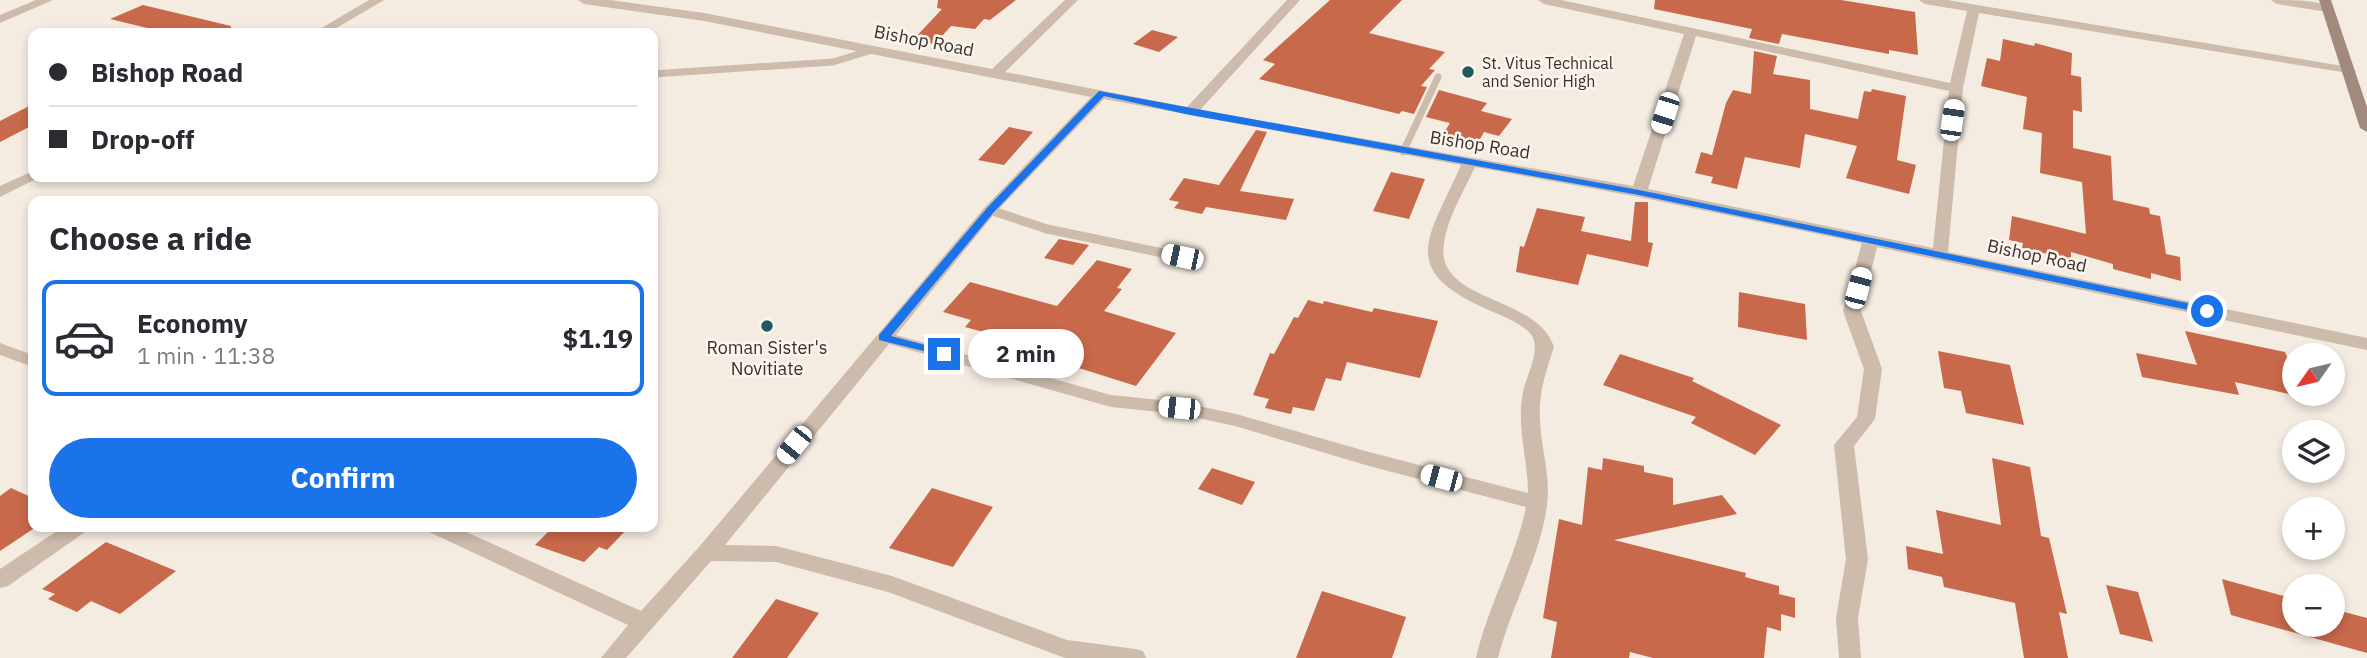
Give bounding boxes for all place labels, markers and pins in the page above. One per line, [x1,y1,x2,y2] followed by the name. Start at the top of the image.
[1482,53,1613,91] place label: St. Vitus Technical and Senior High
[1460,64,1476,80] marker: St. Vitus Technical and Senior High
[759,318,775,334] marker: Roman Sister's Novitiate
[706,336,828,380] place label: Roman Sister's Novitiate

